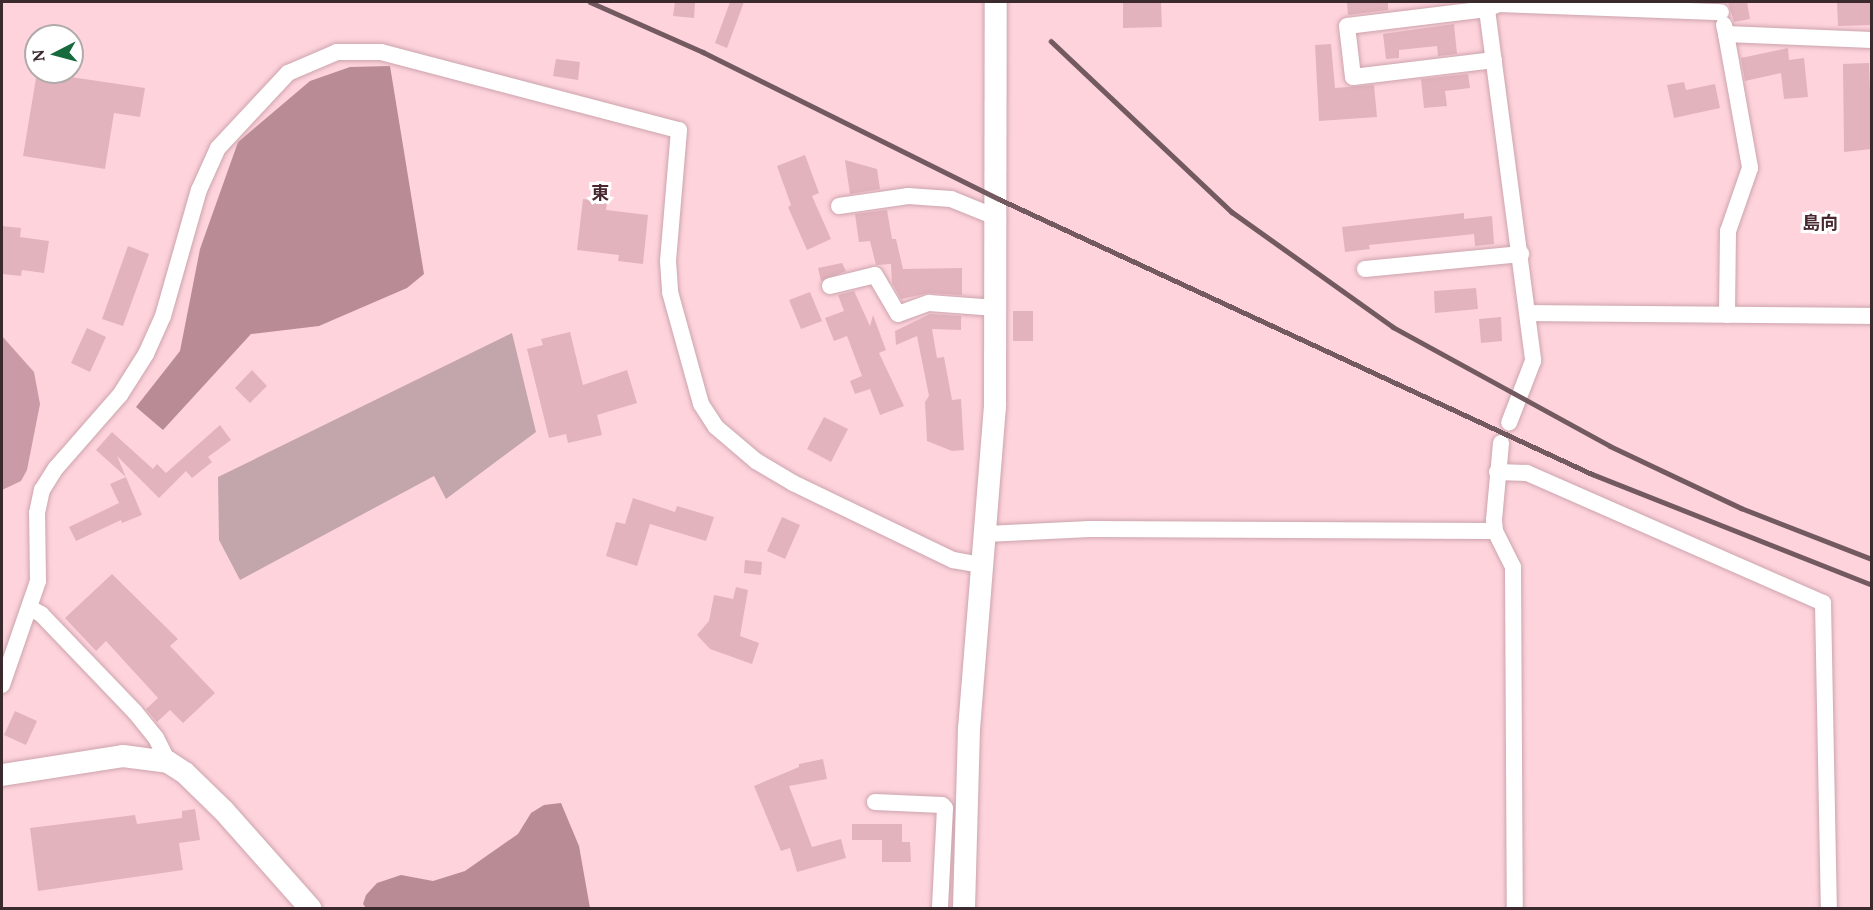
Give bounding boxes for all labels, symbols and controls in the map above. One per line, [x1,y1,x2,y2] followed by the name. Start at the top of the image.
[24,24,84,84] north arrow
[27,48,49,63] text: N
[591,182,609,204] district label: 東
[1802,212,1838,234] district label: 島向

